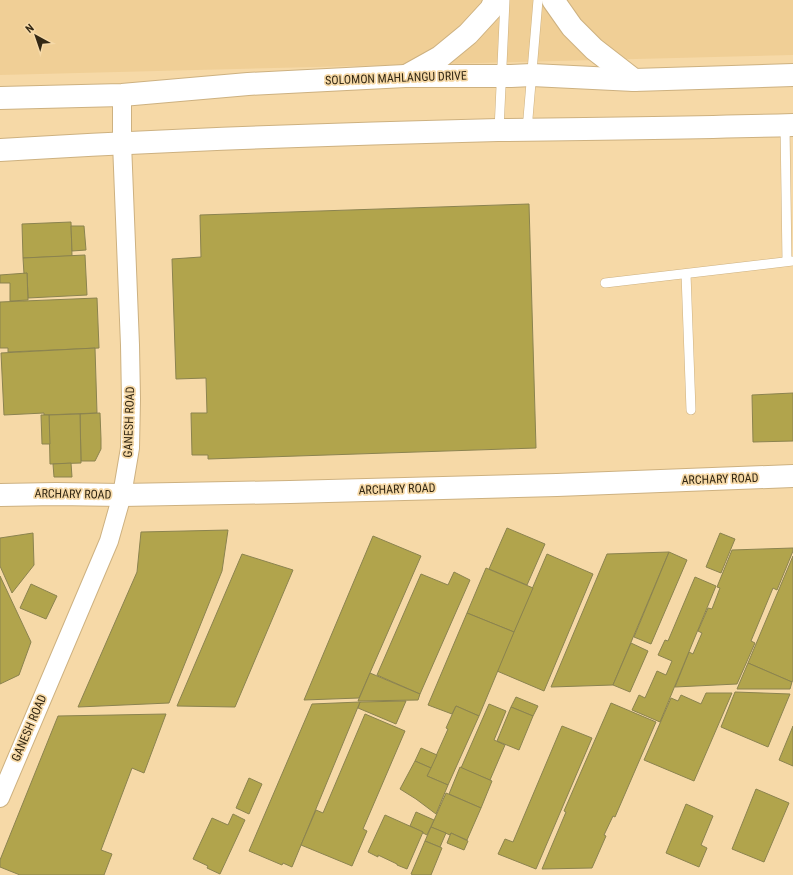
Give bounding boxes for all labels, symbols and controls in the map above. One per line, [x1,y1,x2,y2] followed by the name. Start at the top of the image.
[16,16,56,56] north arrow
[23,21,37,36] text: N
[325,69,467,87] street label: SOLOMON MAHLANGU DRIVE
[121,386,137,458] street label: GANESH ROAD
[681,471,759,487] street label: ARCHARY ROAD
[358,481,436,497] street label: ARCHARY ROAD
[34,486,112,502] street label: ARCHARY ROAD
[9,692,49,763] street label: GANESH ROAD

